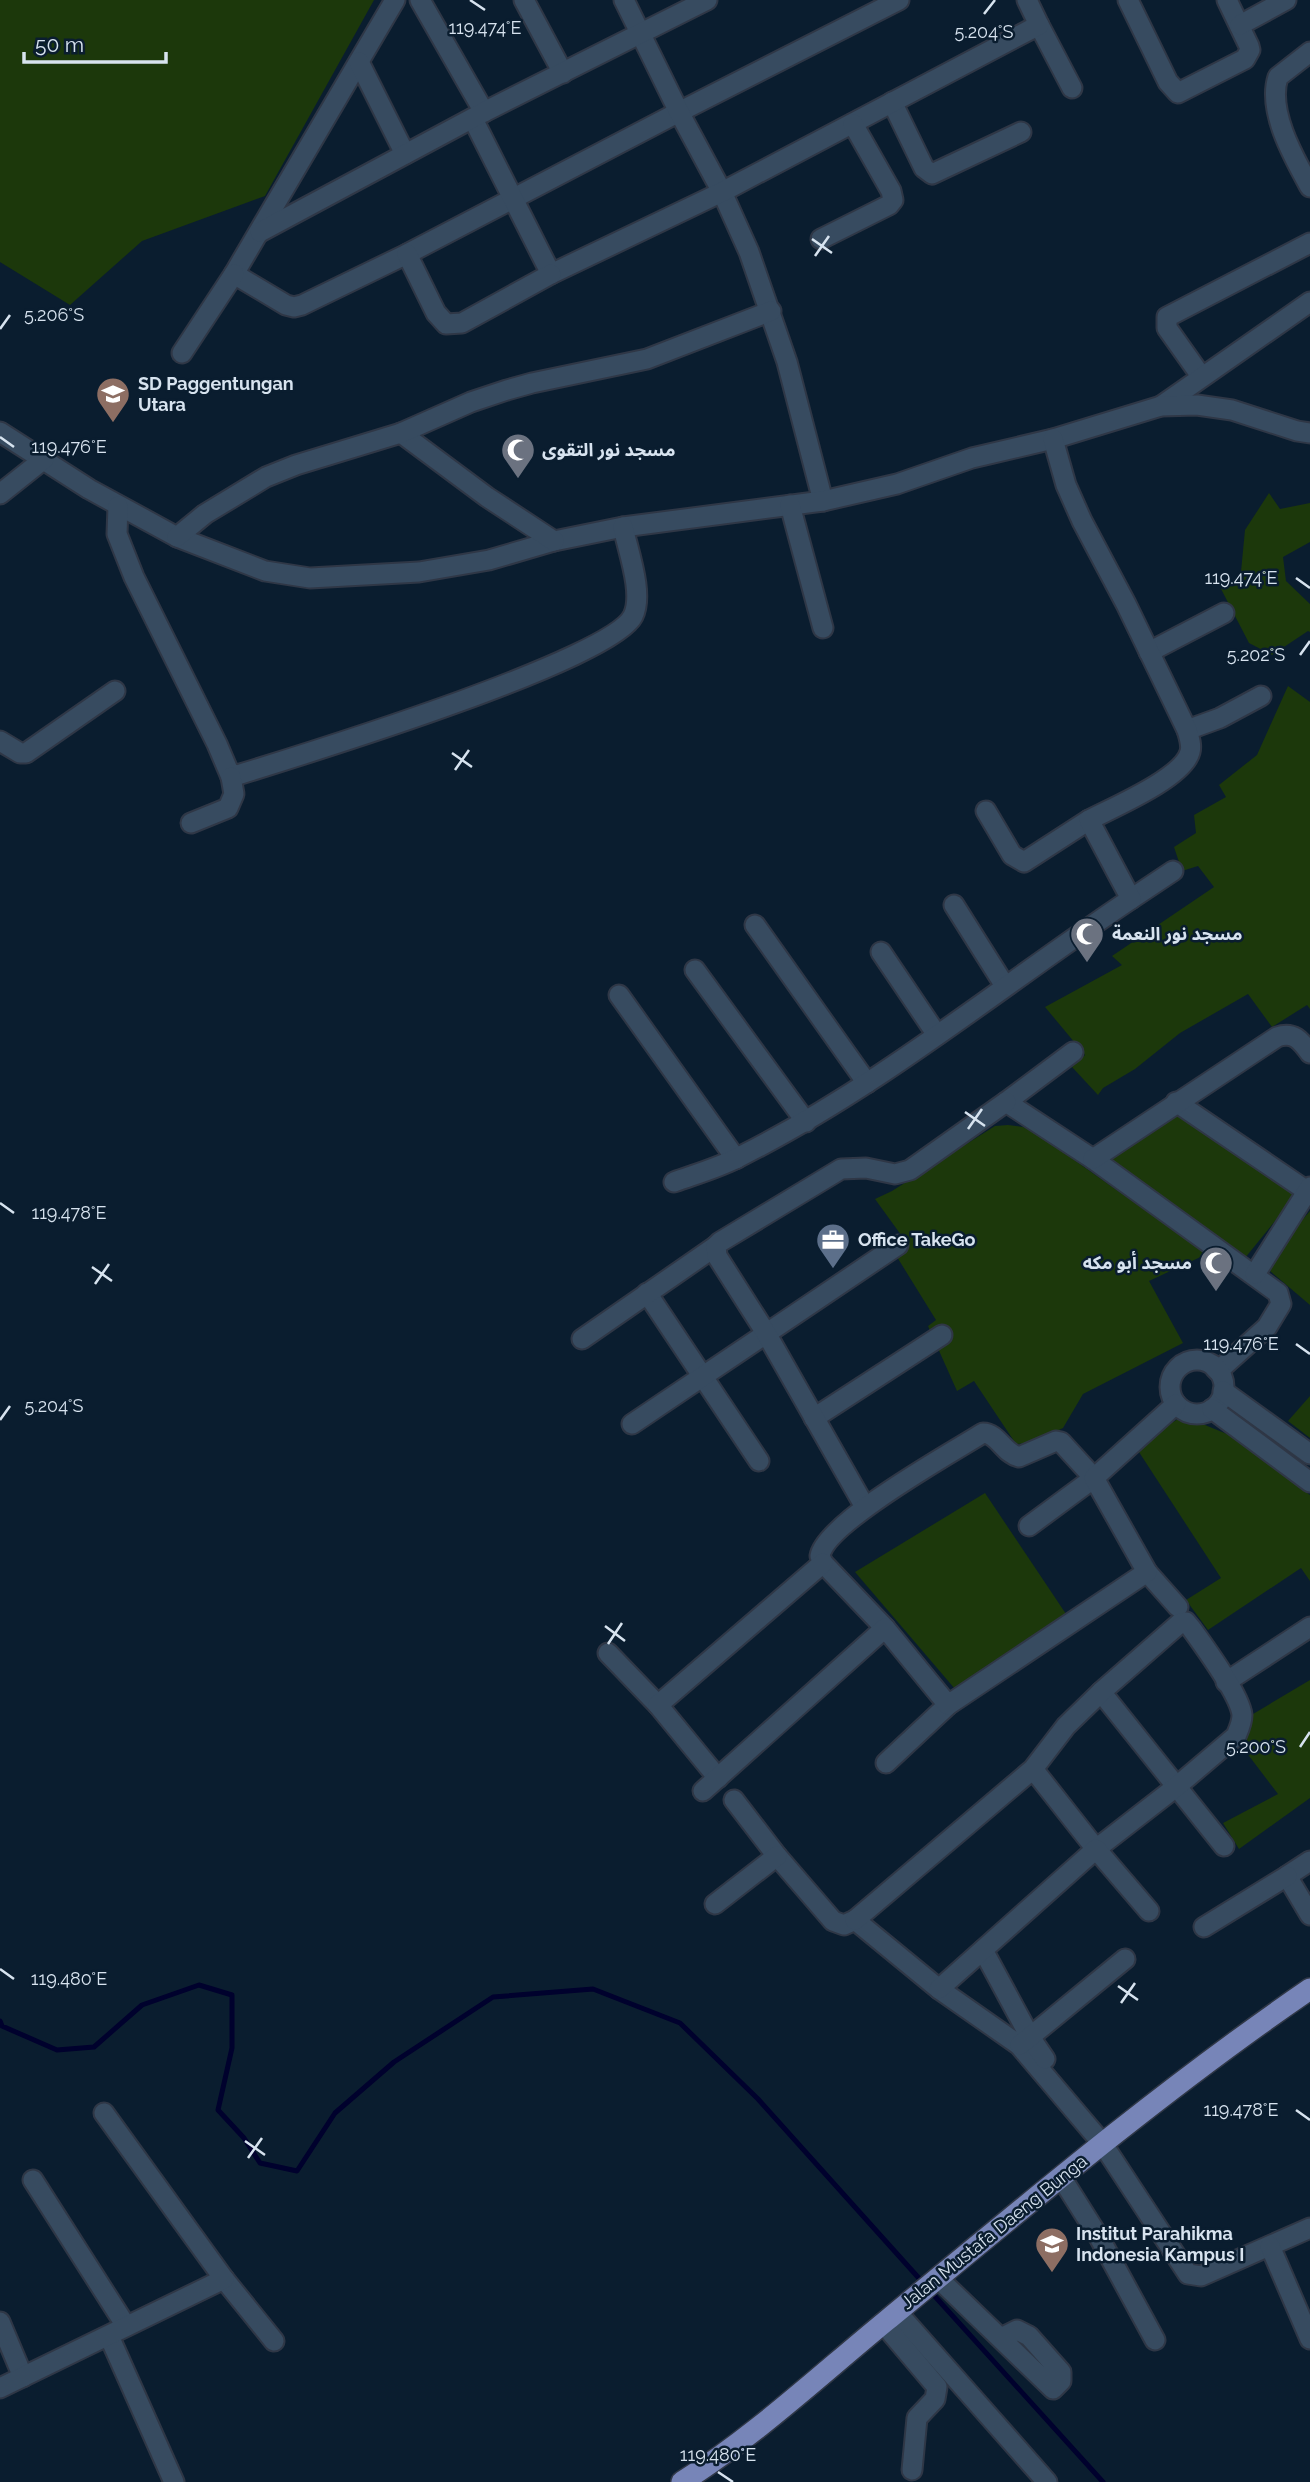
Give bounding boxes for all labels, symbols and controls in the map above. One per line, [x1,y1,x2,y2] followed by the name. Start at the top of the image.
[448,17,522,38] text: 119.474°E
[24,21,166,65] scale bar
[955,21,1014,42] text: 5.204°S
[35,32,84,57] text: 50 m
[24,304,84,325] text: 5.206°S
[138,373,294,415] place label: SD Paggentungan Utara
[94,375,132,424] school or university icon: SD Paggentungan Utara
[499,431,537,480] mosque icon: مسجد نور التقوى
[31,436,107,457] text: 119.476°E
[542,439,675,461] place label: مسجد نور التقوى
[1204,567,1278,588] text: 119.474°E
[1227,644,1285,665] text: 5.202°S
[1068,915,1106,964] mosque icon: مسجد نور النعمة
[1112,923,1242,945] place label: مسجد نور النعمة
[31,1202,107,1223] text: 119.478°E
[814,1221,852,1270] office icon: Office TakeGo
[858,1229,976,1250] place label: Office TakeGo
[1197,1244,1235,1293] mosque icon: مسجد أبو مكه
[1083,1250,1192,1273] place label: مسجد أبو مكه
[1203,1333,1279,1354] text: 119.476°E
[25,1395,84,1416] text: 5.204°S
[1226,1736,1286,1757] text: 5.200°S
[31,1968,107,1989] text: 119.480°E
[1203,2099,1279,2120] text: 119.478°E
[897,2150,1091,2313] street label: Jalan Mustafa Daeng Bunga
[1076,2223,1244,2265] place label: Institut Parahikma Indonesia Kampus I
[1033,2225,1071,2274] school or university icon: Institut Parahikma Indonesia Kampus I
[680,2444,756,2465] text: 119.480°E

